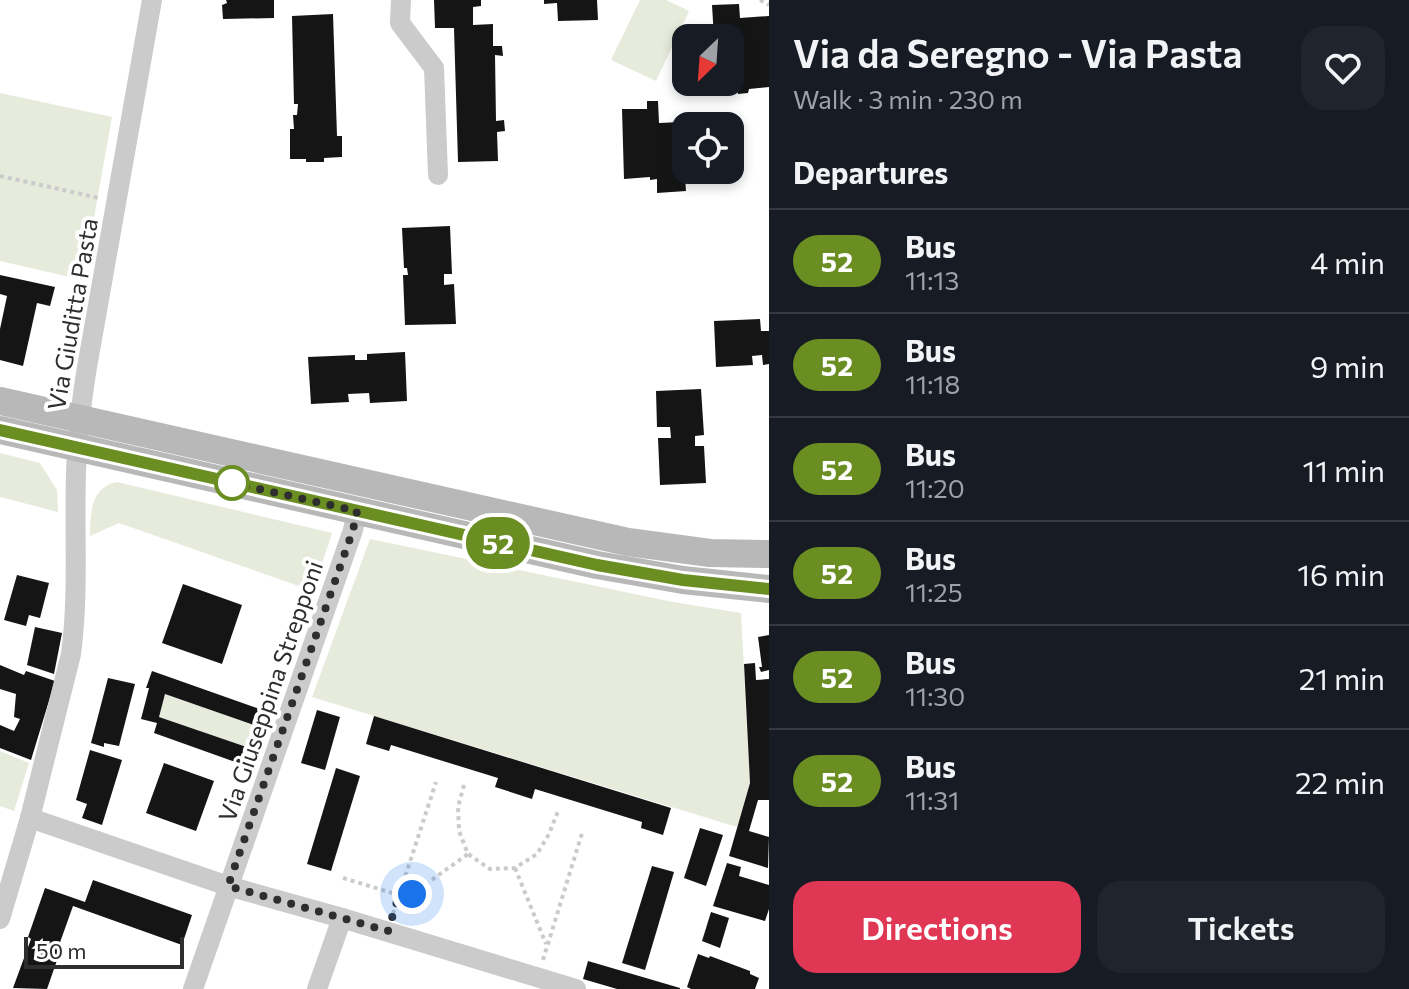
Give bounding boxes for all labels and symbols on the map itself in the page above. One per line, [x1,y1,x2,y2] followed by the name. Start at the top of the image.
[672,24,744,96] north arrow
[41,216,103,412] street label: Via Giuditta Pasta
[215,466,249,500] unlabelled marker
[462,517,534,569] line badge: 52
[212,557,328,825] street label: Via Giuseppina Strepponi
[392,874,432,914] your location
[24,933,184,969] scale bar

